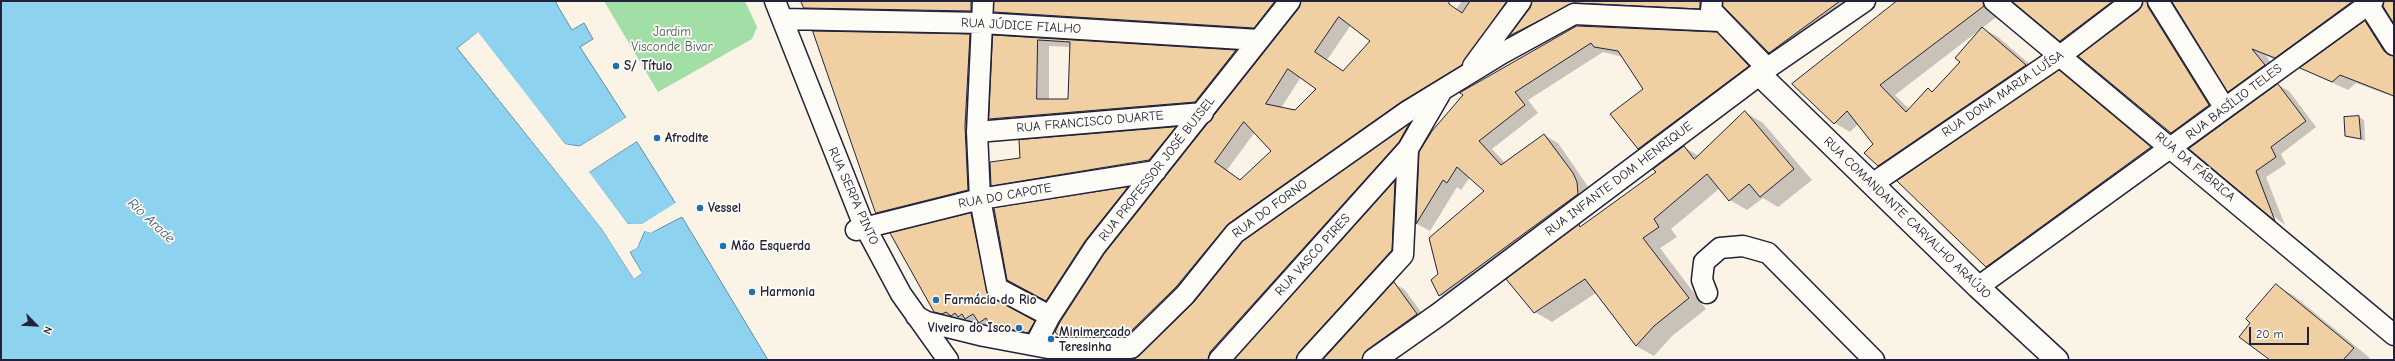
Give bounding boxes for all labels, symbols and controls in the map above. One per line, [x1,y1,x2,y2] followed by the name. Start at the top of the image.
[960,15,1082,37] street label: RUA JÚDICE FIALHO
[631,24,713,55] park label: Jardim Visconde Bivar
[1939,47,2067,141] street label: RUA DONA MARIA LUÍSA
[624,58,672,74] place label: S/ Título
[611,61,621,71] marker: S/ Título
[2183,61,2285,143] street label: RUA BASÍLIO TELES
[1096,94,1218,244] street label: RUA PROFESSOR JOSÉ BUISEL
[1016,108,1164,136] street label: RUA FRANCISCO DUARTE
[1542,118,1696,240] street label: RUA INFANTE DOM HENRIQUE
[2152,129,2238,205] street label: RUA DA FÁBRICA
[665,130,708,146] place label: Afrodite
[652,133,662,143] marker: Afrodite
[1820,134,1994,302] street label: RUA COMANDANTE CARVALHO ARAÚJO
[824,145,882,247] street label: RUA SERPA PINTO
[1229,176,1311,242] street label: RUA DO FORNO
[957,180,1053,212] street label: RUA DO CAPOTE
[124,195,178,247] water label: Rio Arade
[708,200,741,216] place label: Vessel
[695,203,705,213] marker: Vessel
[1272,211,1354,299] street label: RUA VASCO PIRES
[731,238,811,254] place label: Mão Esquerda
[718,241,728,251] marker: Mão Esquerda
[760,284,815,300] place label: Harmonia
[747,287,757,297] marker: Harmonia
[944,292,1036,308] place label: Farmácia do Rio
[931,295,941,305] marker: Farmácia do Rio
[16,305,56,345] north arrow
[2251,319,2311,345] scale bar
[928,320,1011,336] place label: Viveiro do Isco
[1014,323,1024,333] marker: Viveiro do Isco
[40,324,55,336] text: N
[1059,324,1131,355] place label: Minimercado Teresinha
[2256,327,2284,341] text: 20 m
[1046,334,1056,344] marker: Minimercado Teresinha

